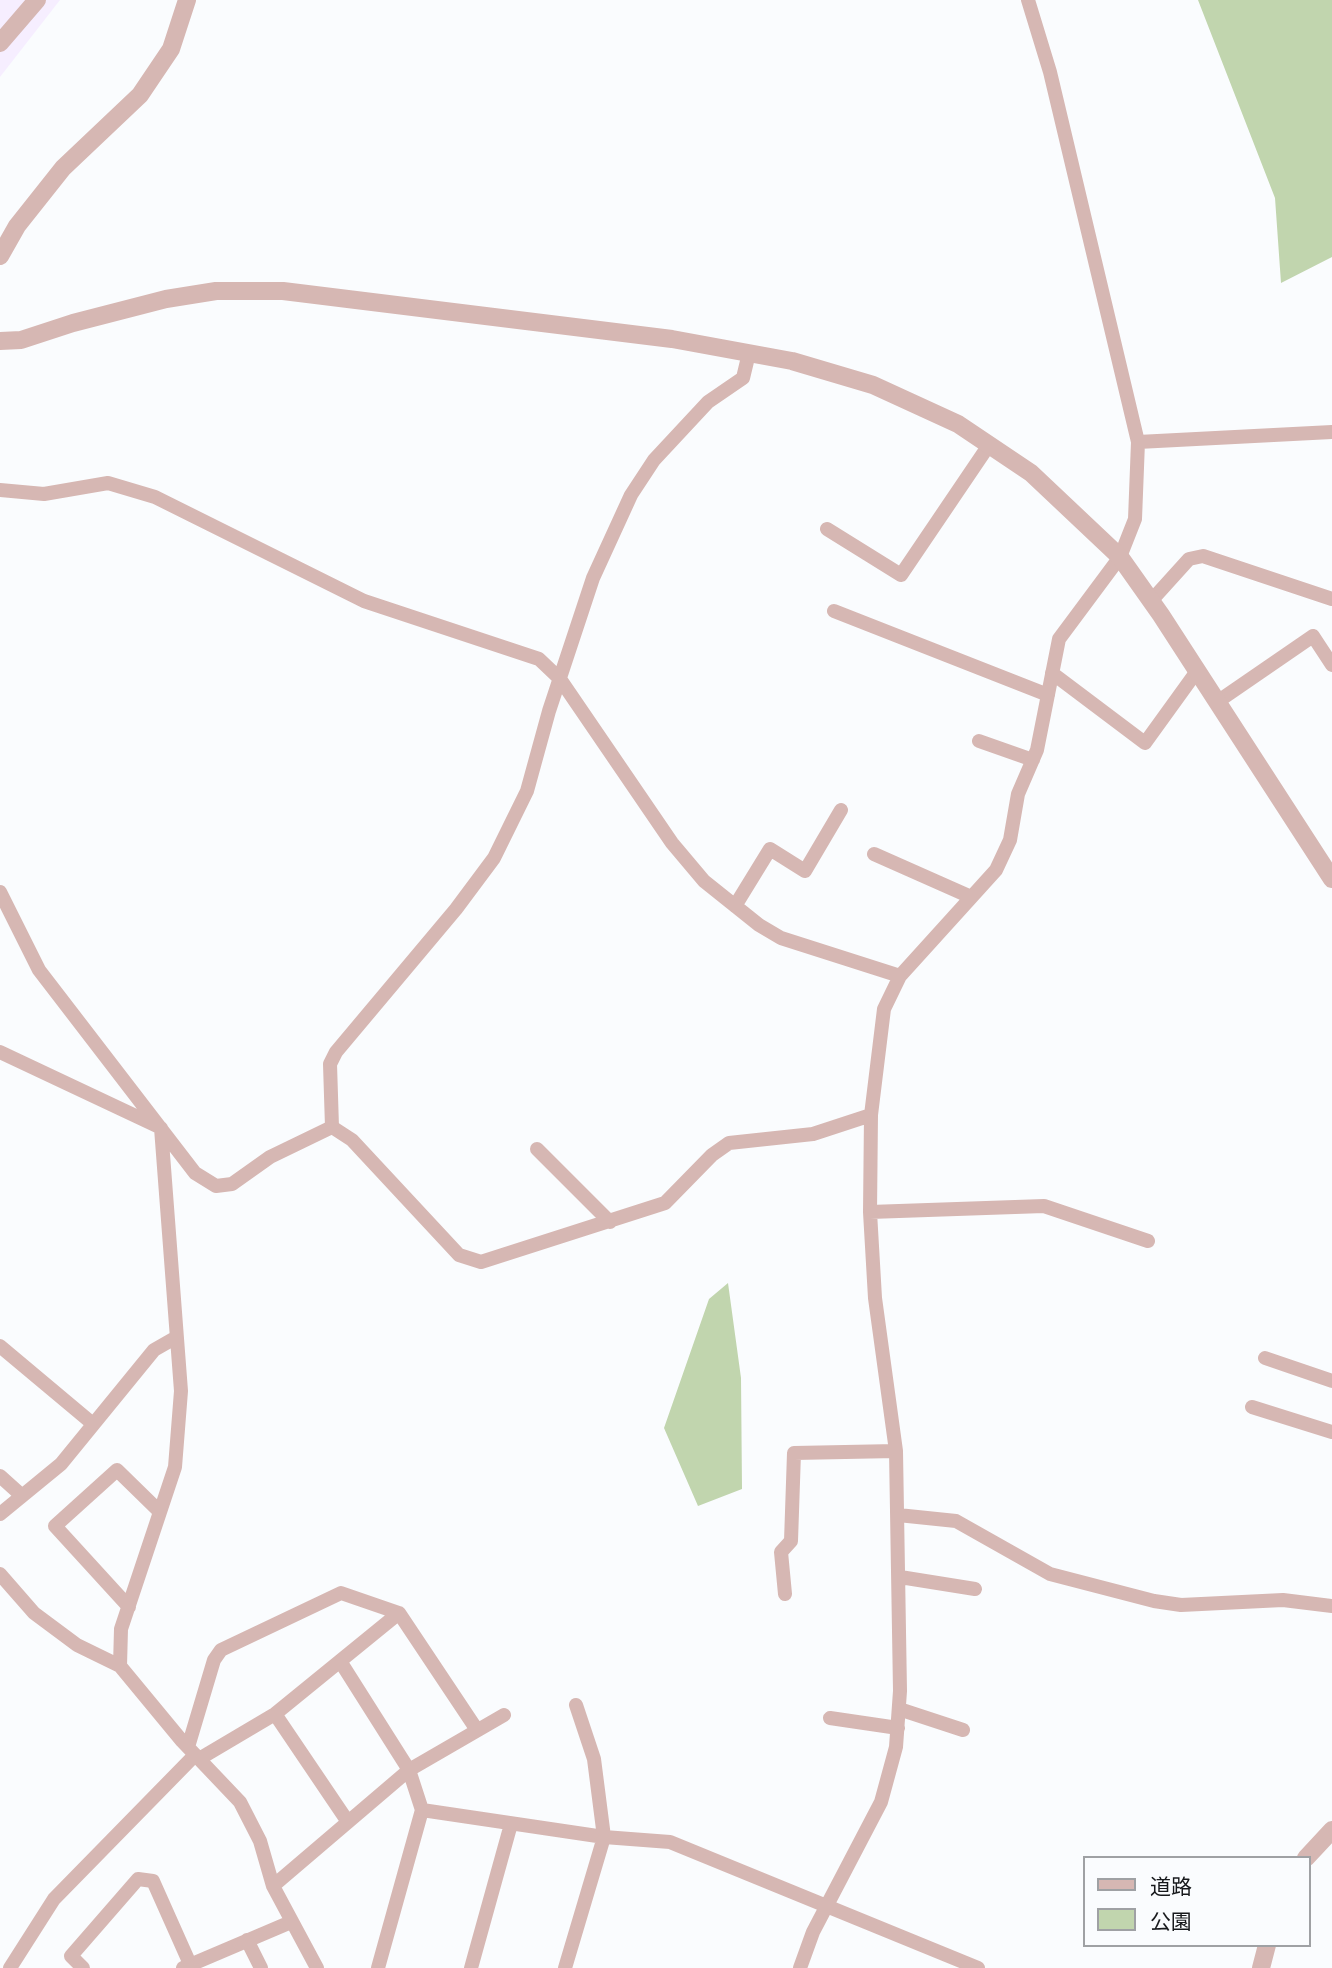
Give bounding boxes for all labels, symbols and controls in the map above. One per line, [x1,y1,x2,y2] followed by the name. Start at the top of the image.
[1084,1856,1311,1947] legend
[1150,1873,1192,1900] text: 道路
[1150,1908,1192,1935] text: 公園

